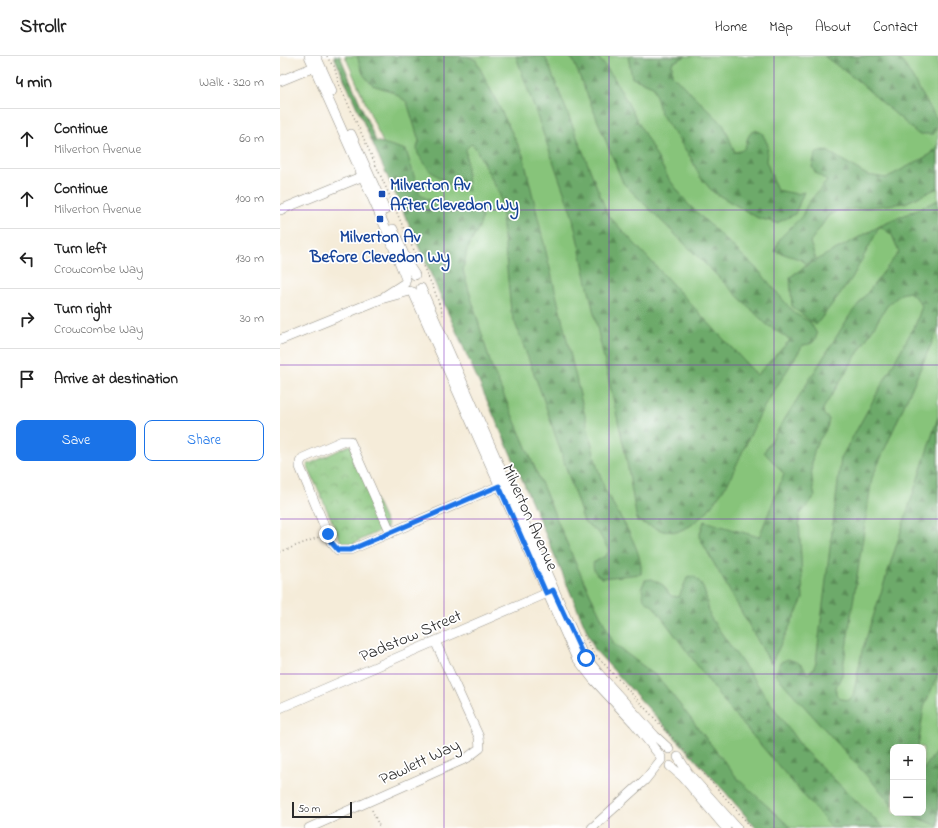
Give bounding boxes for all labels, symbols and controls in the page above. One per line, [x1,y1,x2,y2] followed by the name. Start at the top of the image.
[20,14,66,41] text: Strollr
[715,17,747,38] text: Home
[769,17,793,38] text: Map
[815,17,851,38] text: About
[873,17,918,38] text: Contact
[16,70,52,95] text: 4 min
[199,73,264,92] text: Walk · 320 m
[54,118,108,140] text: Continue
[16,128,38,150] icon: ahead
[239,129,264,148] text: 60 m
[54,140,141,159] text: Milverton Avenue
[390,173,519,220] place label: Milverton Av After Clevedon Wy
[54,178,108,200] text: Continue
[16,188,38,210] icon: ahead
[235,189,264,208] text: 100 m
[377,189,387,199] marker: Milverton Av After Clevedon Wy
[54,200,141,219] text: Milverton Avenue
[375,214,385,224] marker: Milverton Av Before Clevedon Wy
[309,225,451,272] place label: Milverton Av Before Clevedon Wy
[54,238,107,260] text: Turn left
[16,248,38,270] icon: left
[236,249,264,268] text: 130 m
[54,260,143,279] text: Crowcombe Way
[54,298,112,320] text: Turn right
[16,308,38,330] icon: right
[240,309,264,328] text: 30 m
[54,320,143,339] text: Crowcombe Way
[16,368,38,390] icon: arrive
[54,368,178,390] text: Arrive at destination
[16,420,136,461] button: Save
[144,420,264,461] button: Share
[495,460,564,575] street label: Milverton Avenue
[319,525,337,543] route end
[356,603,466,669] street label: Padstow Street
[577,649,595,667] route start
[375,733,465,793] street label: Pawlett Way
[890,744,926,816] map controls
[890,744,926,780] button: +
[890,780,926,816] button: −
[292,800,352,819] scale bar
[298,801,320,817] text: 50 m

